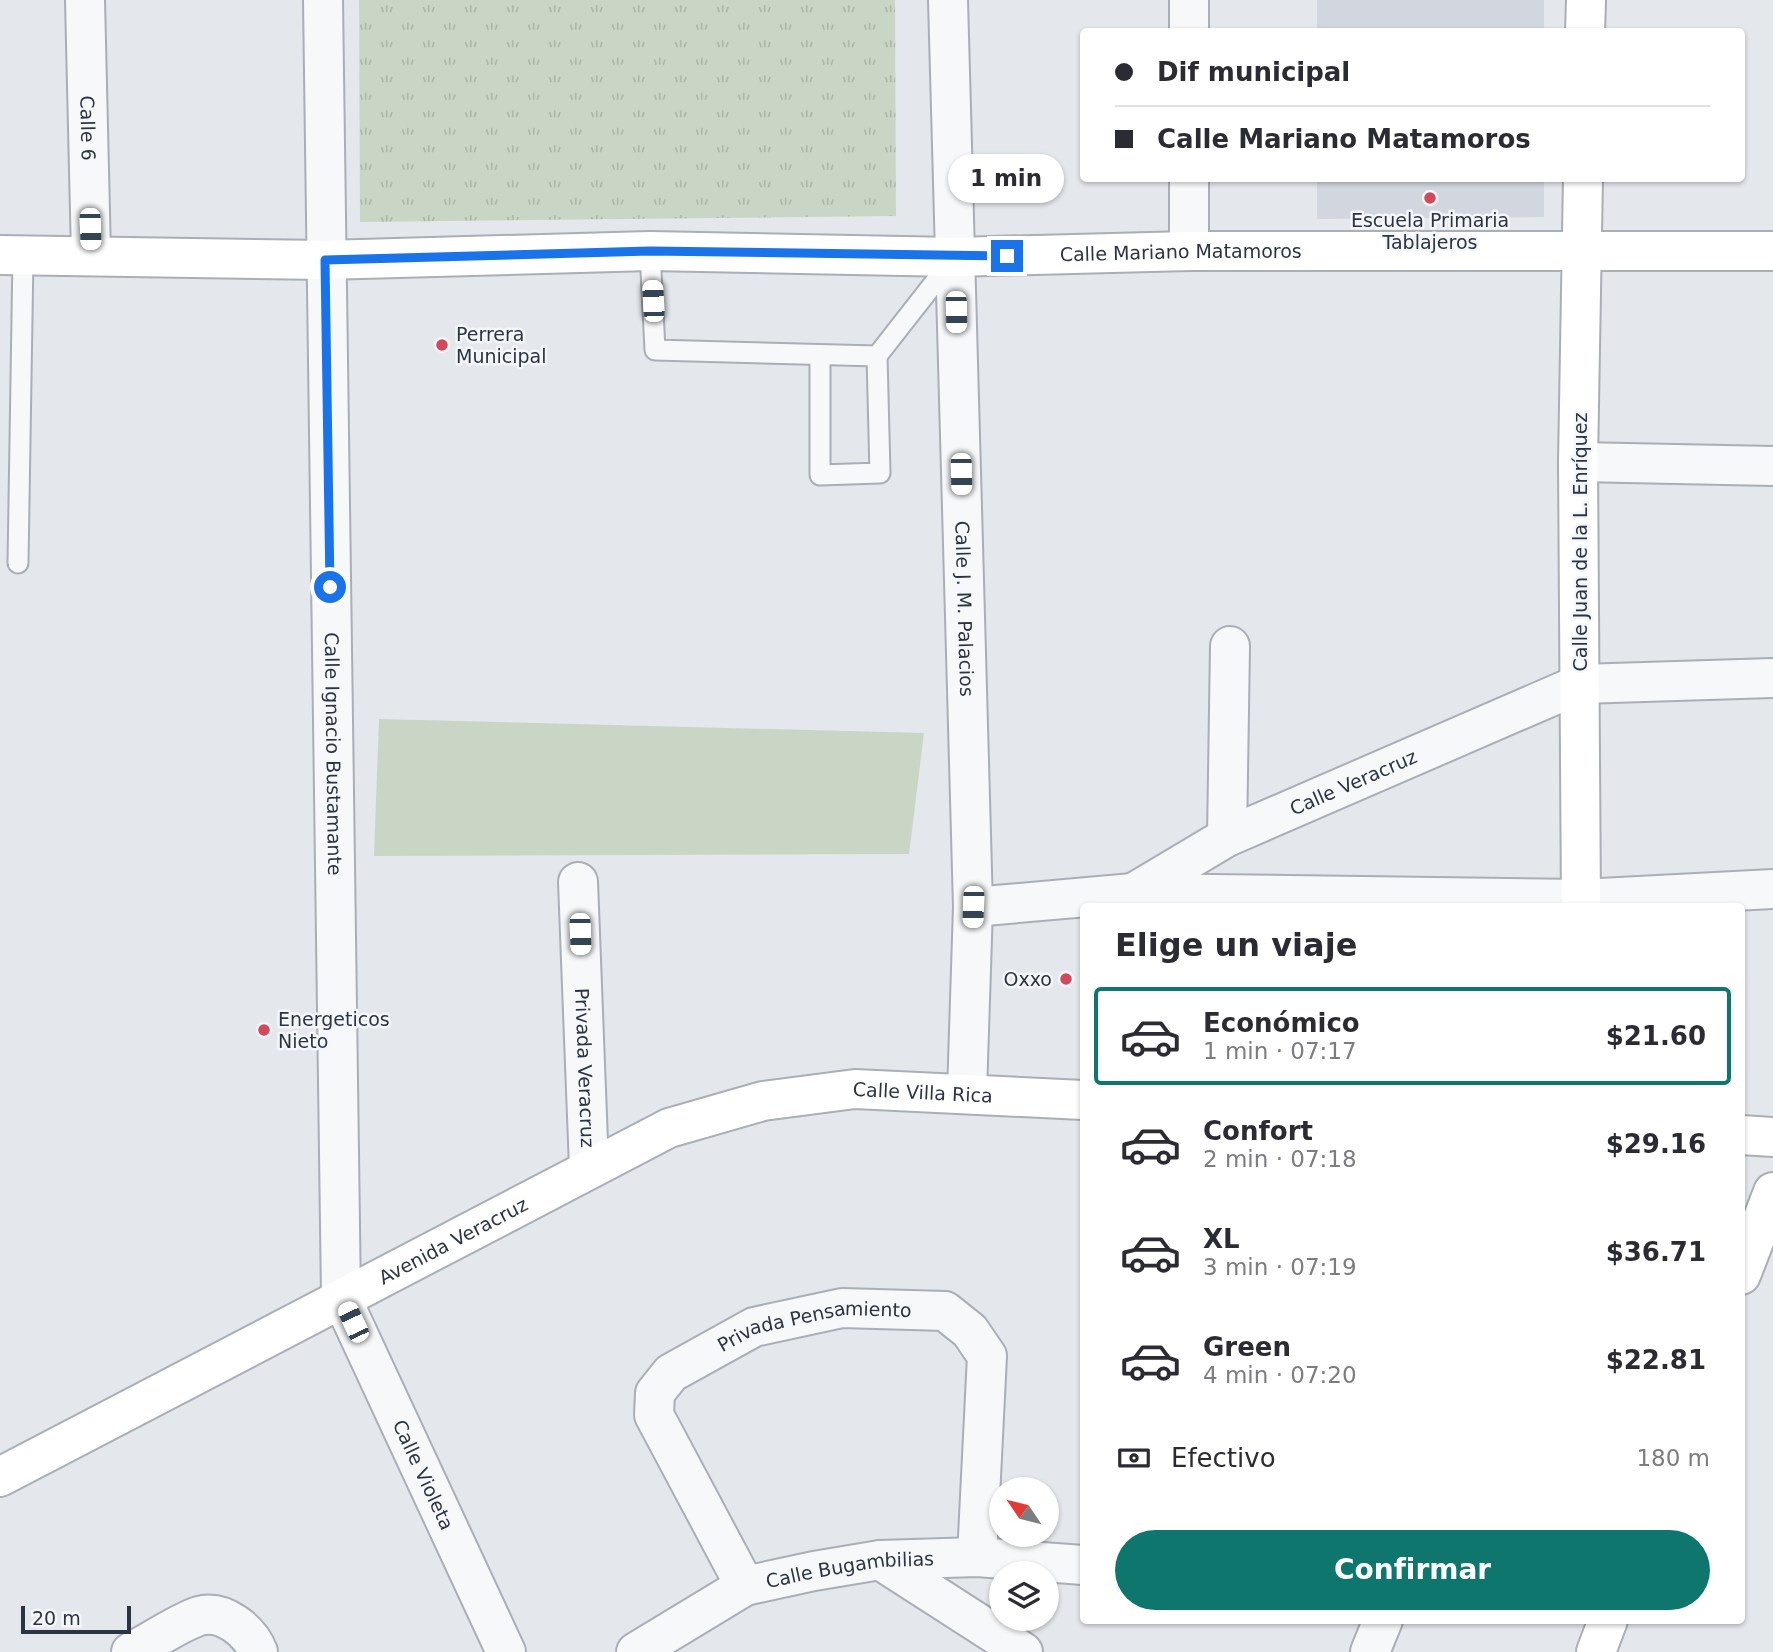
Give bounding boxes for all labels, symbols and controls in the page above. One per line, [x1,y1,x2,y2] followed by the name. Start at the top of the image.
[1157,57,1350,87] text: Dif municipal
[76,95,100,161] street label: Calle 6
[1157,124,1531,154] text: Calle Mariano Matamoros
[949,154,1065,204] callout: 1 min
[970,165,1042,191] text: 1 min
[1422,190,1438,206] marker: Escuela Primaria Tablajeros
[79,208,102,250] car
[1351,209,1509,253] place label: Escuela Primaria Tablajeros
[991,240,1023,272] route end
[1059,240,1302,265] street label: Calle Mariano Matamoros
[642,279,665,323] car
[946,291,967,333] car
[456,323,546,367] place label: Perrera Municipal
[434,337,450,353] marker: Perrera Municipal
[1569,413,1591,671] street label: Calle Juan de la L. Enríquez
[951,453,972,495] car
[951,521,978,697] street label: Calle J. M. Palacios
[314,571,346,603] route start
[321,632,346,876] street label: Calle Ignacio Bustamante
[1286,745,1420,819] street label: Calle Veracruz
[962,886,985,928] car
[569,913,592,955] car
[1115,926,1357,964] text: Elige un viaje
[1004,968,1052,990] place label: Oxxo
[1058,971,1074,987] marker: Oxxo
[571,988,599,1148] street label: Privada Veracruz
[1119,1005,1182,1068] icon: car
[278,1008,390,1052] place label: Energeticos Nieto
[1203,1008,1360,1038] text: Económico
[1606,1021,1706,1051] text: $21.60
[256,1022,272,1038] marker: Energeticos Nieto
[1203,1038,1357,1064] text: 1 min · 07:17
[852,1078,993,1107] street label: Calle Villa Rica
[1119,1113,1182,1176] icon: car
[1203,1116,1313,1146] text: Confort
[1606,1129,1706,1159] text: $29.16
[1203,1146,1357,1172] text: 2 min · 07:18
[375,1193,531,1289] street label: Avenida Veracruz
[1119,1221,1182,1284] icon: car
[1203,1224,1240,1254] text: XL
[1606,1237,1706,1267] text: $36.71
[1203,1254,1357,1280] text: 3 min · 07:19
[714,1297,912,1356] street label: Privada Pensamiento
[335,1299,372,1345] car
[1119,1329,1182,1392] icon: car
[1203,1332,1291,1362] text: Green
[1606,1345,1706,1375] text: $22.81
[1203,1362,1357,1388] text: 4 min · 07:20
[389,1416,459,1533] street label: Calle Violeta
[1115,1439,1153,1477] icon: cash
[1171,1443,1276,1473] text: Efectivo
[1636,1445,1710,1471] text: 180 m
[989,1477,1059,1547] north arrow
[989,1477,1059,1631] map controls
[1115,1530,1710,1610] button: Confirmar
[764,1547,934,1592] street label: Calle Bugambilias
[989,1561,1059,1631] button: layers
[21,1603,131,1635] scale bar
[32,1607,81,1629] text: 20 m

